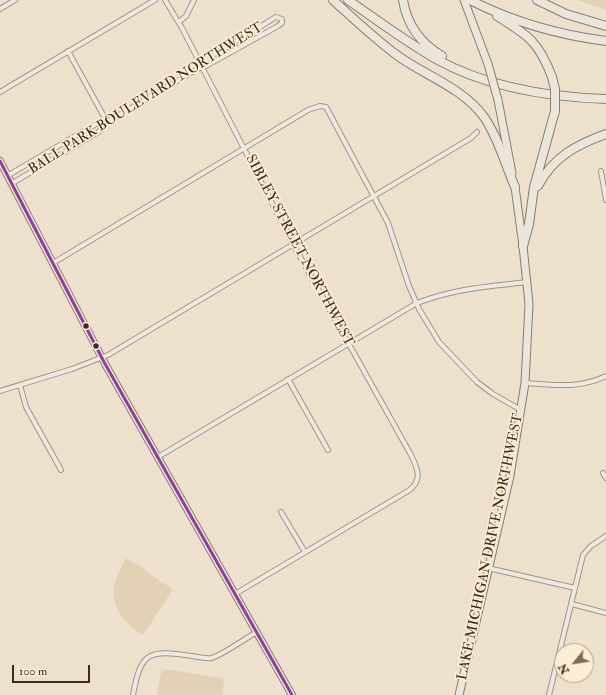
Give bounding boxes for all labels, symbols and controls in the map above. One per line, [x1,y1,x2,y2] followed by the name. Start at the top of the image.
[26,19,266,179] street label: BALL PARK BOULEVARD NORTHWEST
[241,152,357,350] street label: SIBLEY STREET NORTHWEST
[81,321,91,331] unlabelled marker
[91,341,101,351] unlabelled marker
[454,412,528,682] street label: LAKE MICHIGAN DRIVE NORTHWEST
[554,643,594,683] north arrow
[14,657,92,683] scale bar
[556,661,572,676] text: N
[19,664,47,679] text: 100 m

